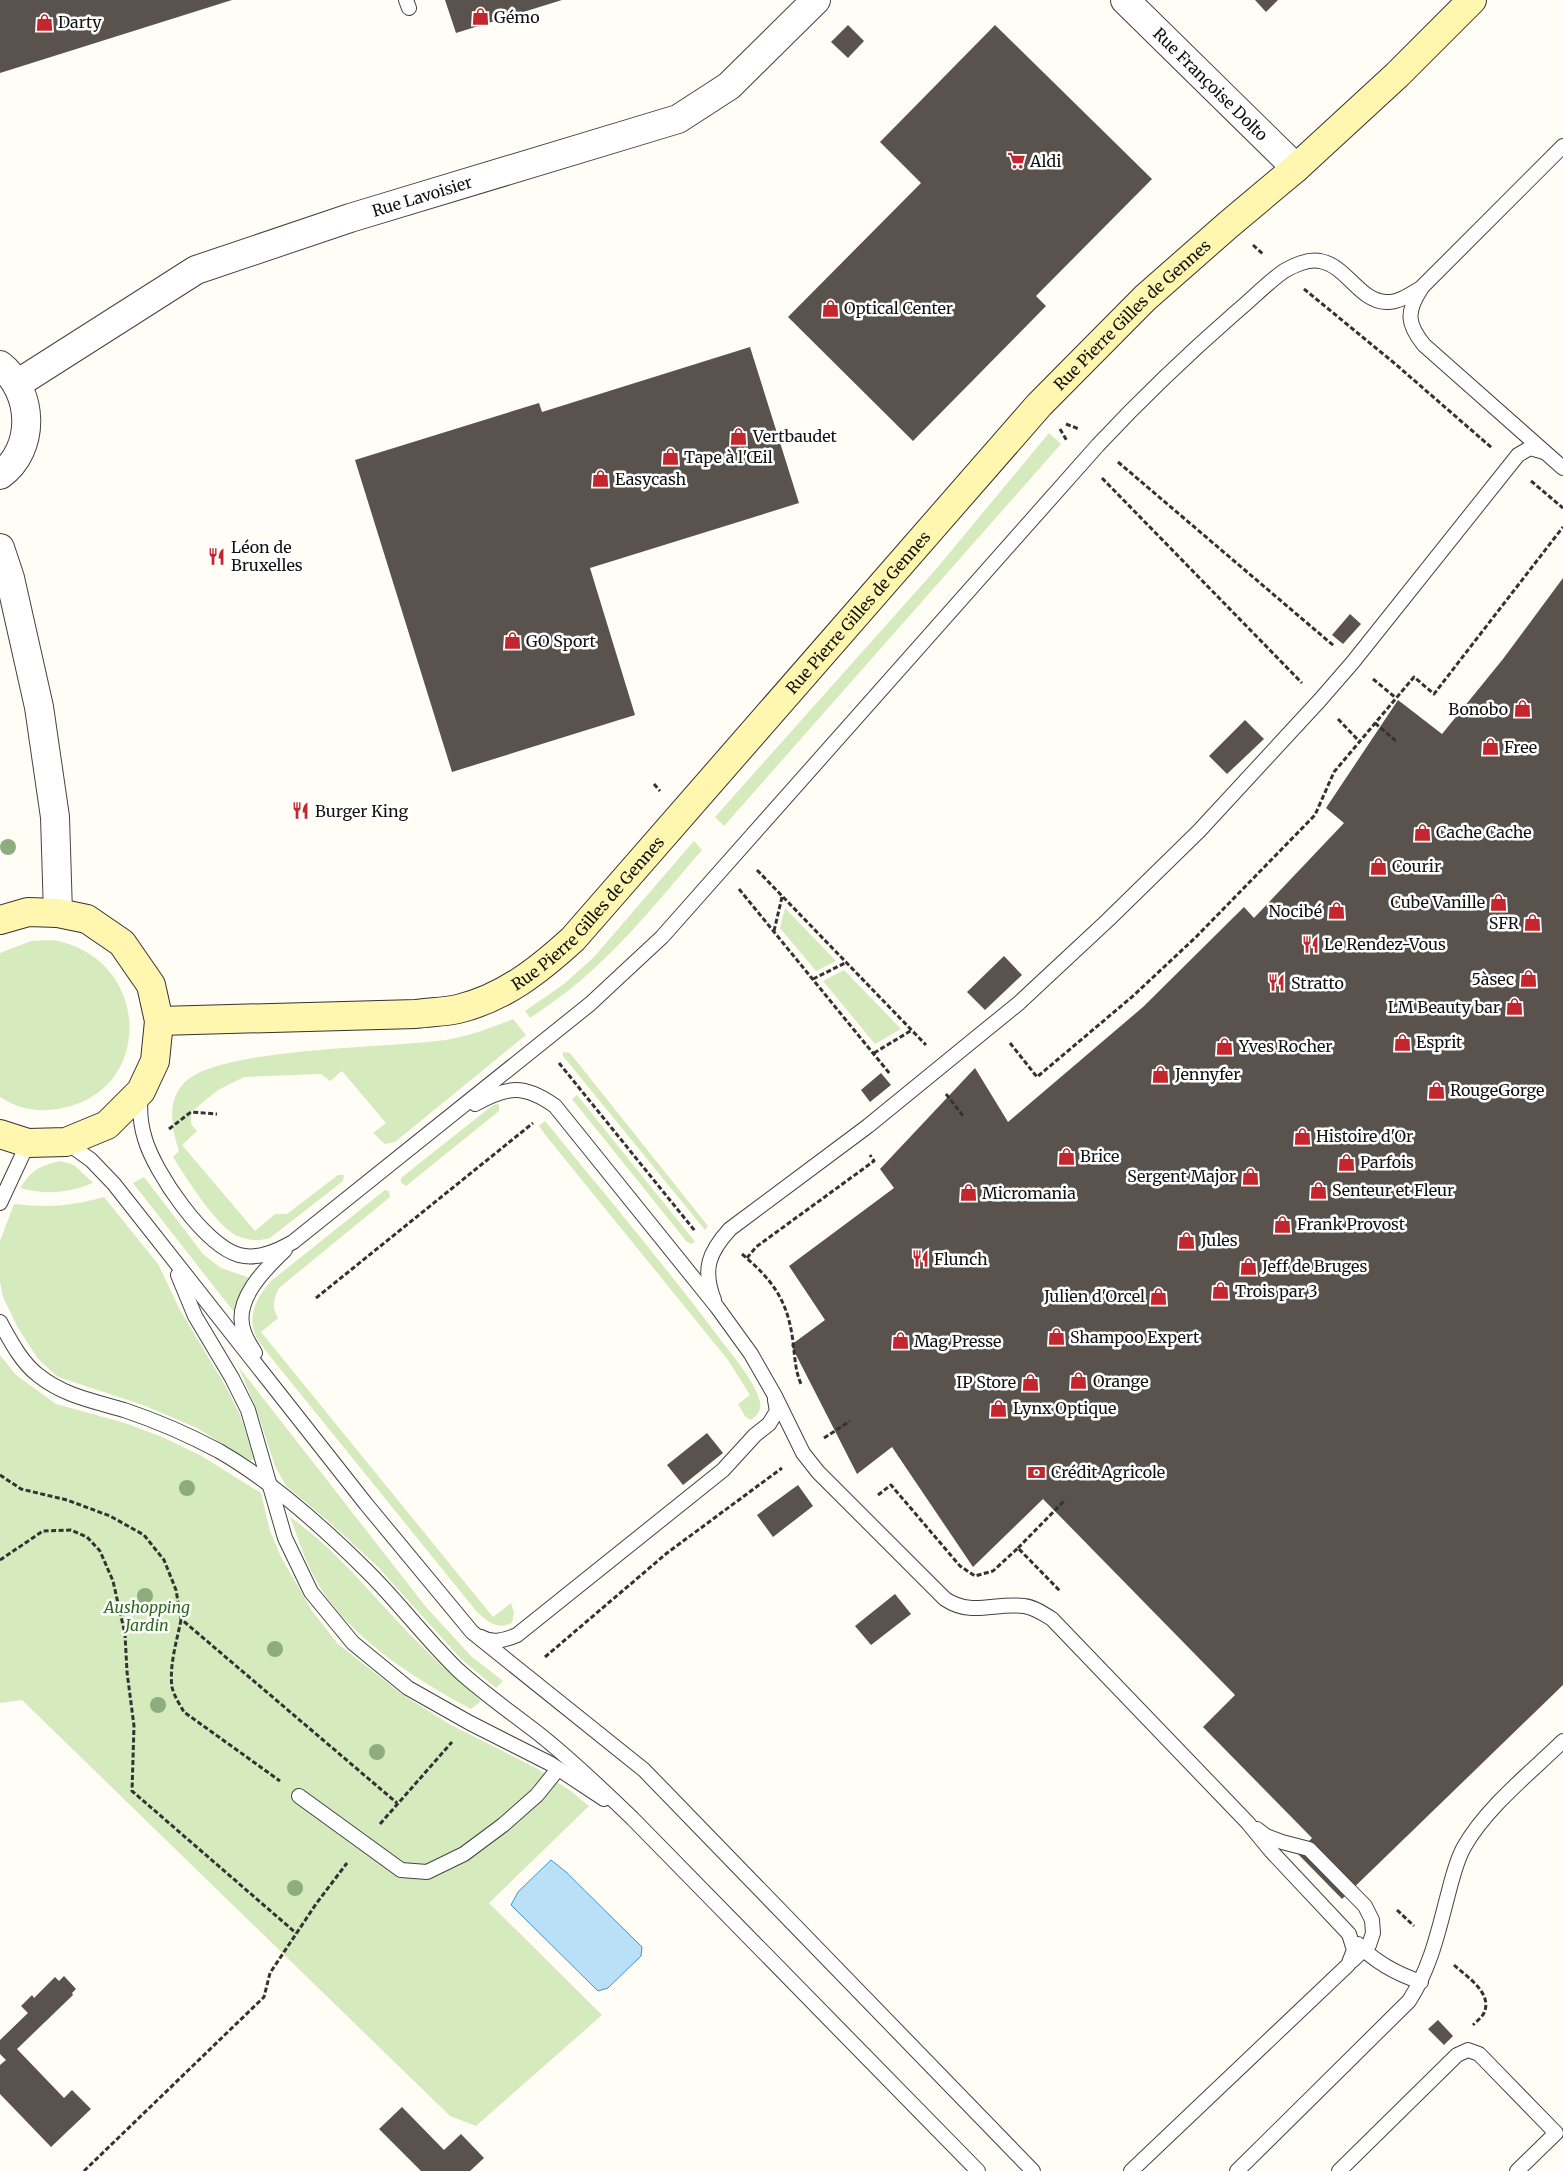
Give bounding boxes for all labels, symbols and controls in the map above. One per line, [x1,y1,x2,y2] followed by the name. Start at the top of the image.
[470,7,490,27] shop icon: Gémo
[494,7,540,27] place label: Gémo
[34,12,54,32] shop icon: Darty
[58,12,102,32] place label: Darty
[1149,23,1272,145] street label: Rue Françoise Dolto
[1006,151,1026,171] supermarket icon: Aldi
[1029,151,1061,171] place label: Aldi
[370,172,475,221] street label: Rue Lavoisier
[1049,235,1215,394] street label: Rue Pierre Gilles de Gennes
[820,298,840,318] shop icon: Optical Center
[844,298,953,318] place label: Optical Center
[729,426,749,446] shop icon: Vertbaudet
[752,426,838,446] place label: Vertbaudet
[660,447,680,467] shop icon: Tape à l'Œil
[684,447,773,467] place label: Tape à l'Œil
[591,469,611,489] shop icon: Easycash
[615,469,686,489] place label: Easycash
[782,527,935,698] street label: Rue Pierre Gilles de Gennes
[231,537,303,575] place label: Léon de Bruxelles
[207,546,227,566] restaurant icon: Léon de Bruxelles
[502,631,522,651] shop icon: GO Sport
[526,631,596,651] place label: GO Sport
[1448,699,1508,719] place label: Bonobo
[1512,699,1532,719] shop icon: Bonobo
[1480,737,1500,757] shop icon: Free
[1504,737,1537,757] place label: Free
[291,801,311,821] restaurant icon: Burger King
[315,801,408,821] place label: Burger King
[1412,822,1432,842] shop icon: Cache Cache
[1436,822,1532,842] place label: Cache Cache
[508,832,668,994] street label: Rue Pierre Gilles de Gennes
[1368,856,1388,876] shop icon: Courir
[1392,856,1441,876] place label: Courir
[1390,892,1485,912] place label: Cube Vanille
[1489,892,1509,912] shop icon: Cube Vanille
[1269,901,1322,921] place label: Nocibé
[1326,901,1346,921] shop icon: Nocibé
[1489,913,1520,933] place label: SFR
[1523,913,1543,933] shop icon: SFR
[1300,934,1320,954] restaurant icon: Le Rendez-Vous
[1324,934,1446,954] place label: Le Rendez-Vous
[1471,969,1514,989] place label: 5àsec
[1518,969,1538,989] shop icon: 5àsec
[1267,973,1287,993] restaurant icon: Stratto
[1291,973,1344,993] place label: Stratto
[1388,997,1500,1017] place label: LM Beauty bar
[1504,997,1524,1017] shop icon: LM Beauty bar
[1392,1032,1412,1052] shop icon: Esprit
[1416,1032,1463,1052] place label: Esprit
[1215,1036,1235,1056] shop icon: Yves Rocher
[1238,1036,1333,1056] place label: Yves Rocher
[1151,1064,1171,1084] shop icon: Jennyfer
[1174,1064,1240,1084] place label: Jennyfer
[1426,1080,1446,1100] shop icon: RougeGorge
[1450,1080,1544,1100] place label: RougeGorge
[1292,1126,1312,1146] shop icon: Histoire d'Or
[1316,1126,1413,1146] place label: Histoire d'Or
[1056,1146,1076,1166] shop icon: Brice
[1080,1146,1119,1166] place label: Brice
[1336,1152,1356,1172] shop icon: Parfois
[1360,1152,1414,1172] place label: Parfois
[1127,1166,1236,1186] place label: Sergent Major
[1240,1166,1260,1186] shop icon: Sergent Major
[1308,1180,1328,1200] shop icon: Senteur et Fleur
[1332,1180,1454,1200] place label: Senteur et Fleur
[958,1183,978,1203] shop icon: Micromania
[982,1183,1076,1203] place label: Micromania
[1273,1214,1293,1234] shop icon: Frank Provost
[1297,1214,1406,1234] place label: Frank Provost
[1177,1230,1197,1250] shop icon: Jules
[1200,1230,1238,1250] place label: Jules
[910,1249,930,1269] restaurant icon: Flunch
[934,1249,988,1269] place label: Flunch
[1238,1256,1258,1276] shop icon: Jeff de Bruges
[1261,1256,1368,1276] place label: Jeff de Bruges
[1211,1281,1231,1301] shop icon: Trois par 3
[1235,1281,1318,1301] place label: Trois par 3
[1043,1286,1145,1306] place label: Julien d'Orcel
[1149,1286,1169,1306] shop icon: Julien d'Orcel
[1046,1327,1066,1347] shop icon: Shampoo Expert
[1070,1327,1200,1347] place label: Shampoo Expert
[890,1331,910,1351] shop icon: Mag Presse
[914,1331,1001,1351] place label: Mag Presse
[1069,1371,1089,1391] shop icon: Orange
[1093,1371,1149,1391] place label: Orange
[956,1372,1016,1392] place label: IP Store
[1020,1372,1040,1392] shop icon: IP Store
[989,1398,1009,1418] shop icon: Lynx Optique
[1013,1398,1116,1418] place label: Lynx Optique
[1027,1462,1047,1482] bank icon: Crédit Agricole
[1051,1462,1165,1482] place label: Crédit Agricole
[102,1597,190,1635] park label: Aushopping Jardin

